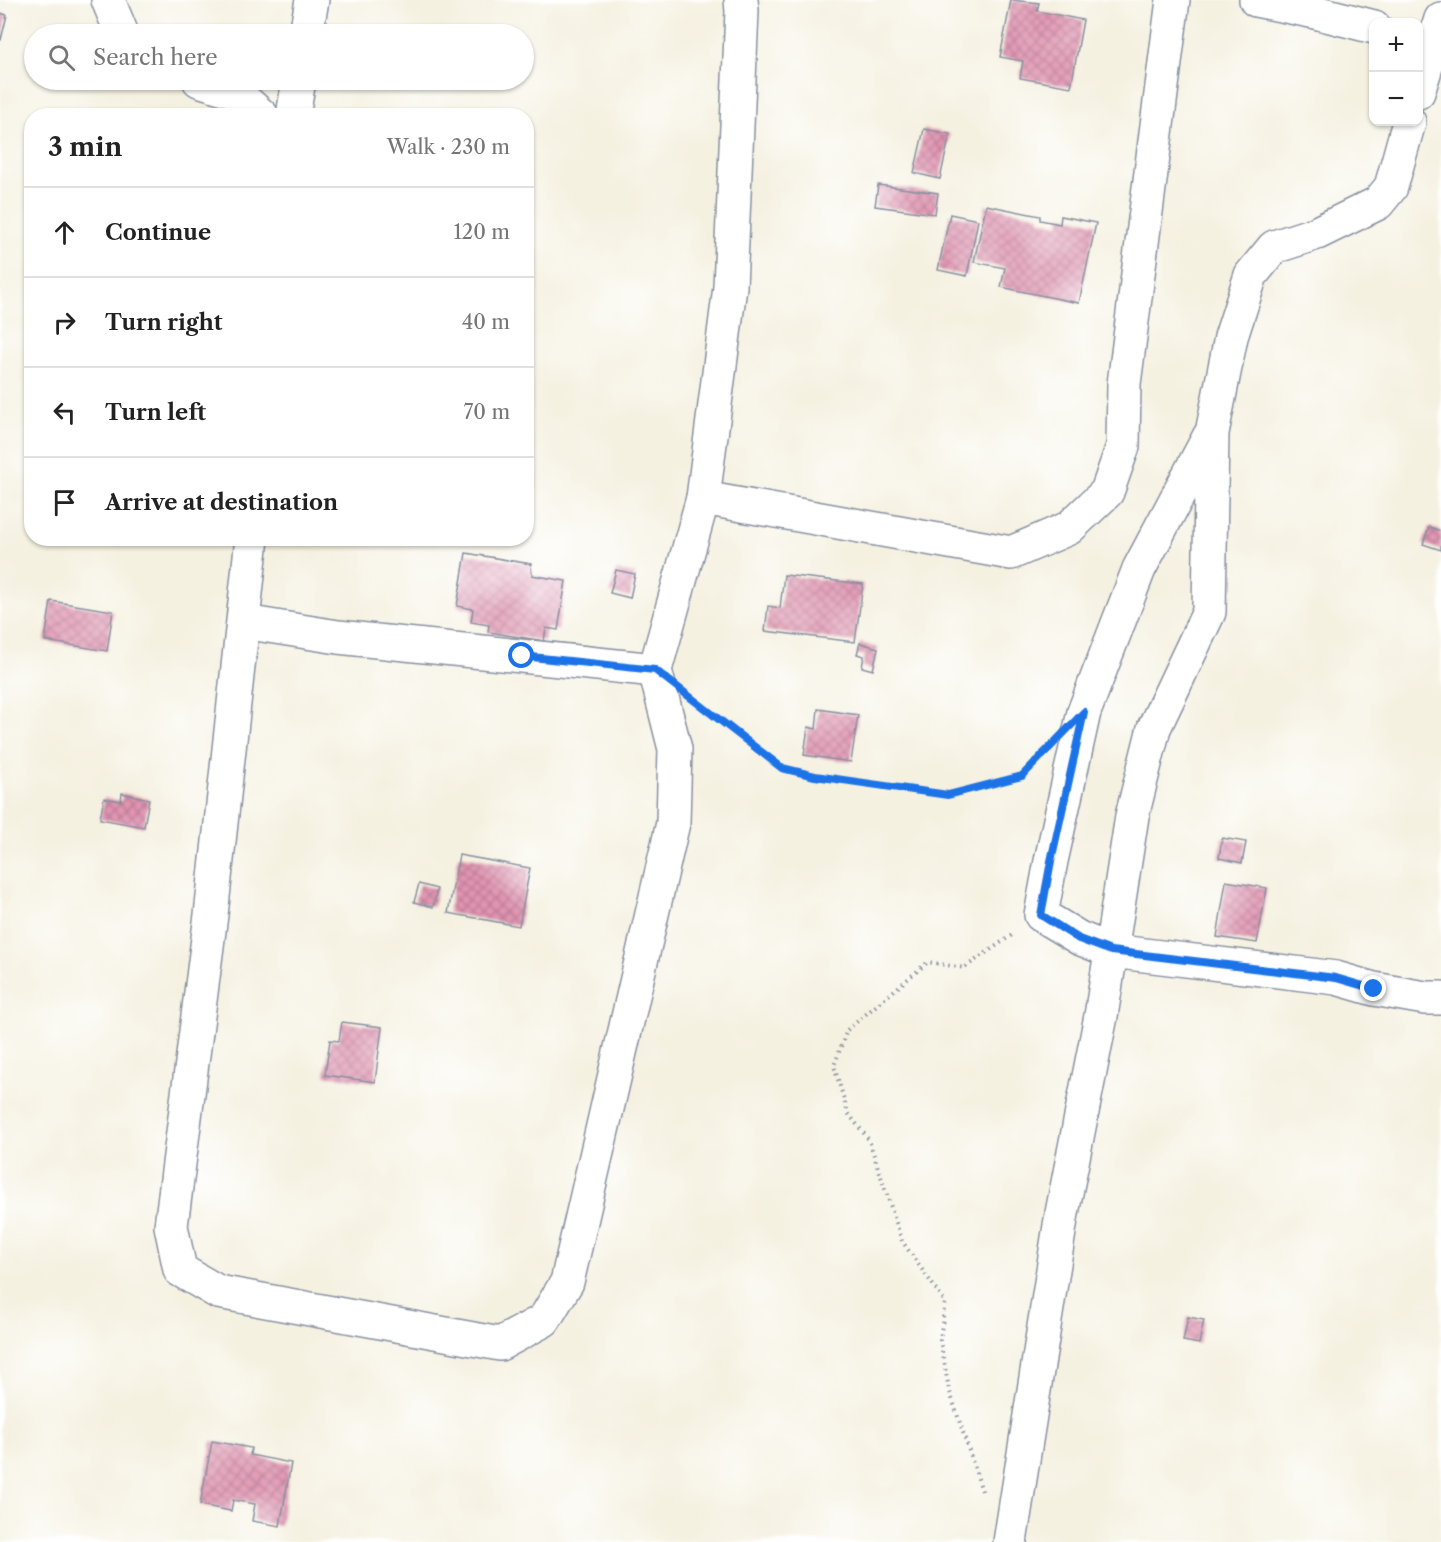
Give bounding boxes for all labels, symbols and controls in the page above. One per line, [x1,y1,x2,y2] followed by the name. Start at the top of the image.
[1369,18,1423,126] map controls
[1369,18,1423,72] button: +
[24,24,534,90] search box
[45,41,78,74] icon: search
[93,44,218,71] text: Search here
[1369,72,1423,126] button: −
[48,131,122,163] text: 3 min
[387,135,510,159] text: Walk · 230 m
[48,216,81,249] icon: ahead
[105,219,211,246] text: Continue
[453,220,510,244] text: 120 m
[48,306,81,339] icon: right
[105,309,223,336] text: Turn right
[462,310,510,334] text: 40 m
[48,396,81,429] icon: left
[105,399,206,426] text: Turn left
[464,400,510,424] text: 70 m
[48,486,81,519] icon: arrive
[105,489,338,516] text: Arrive at destination
[508,642,534,668] route start
[1360,975,1386,1001] route end

